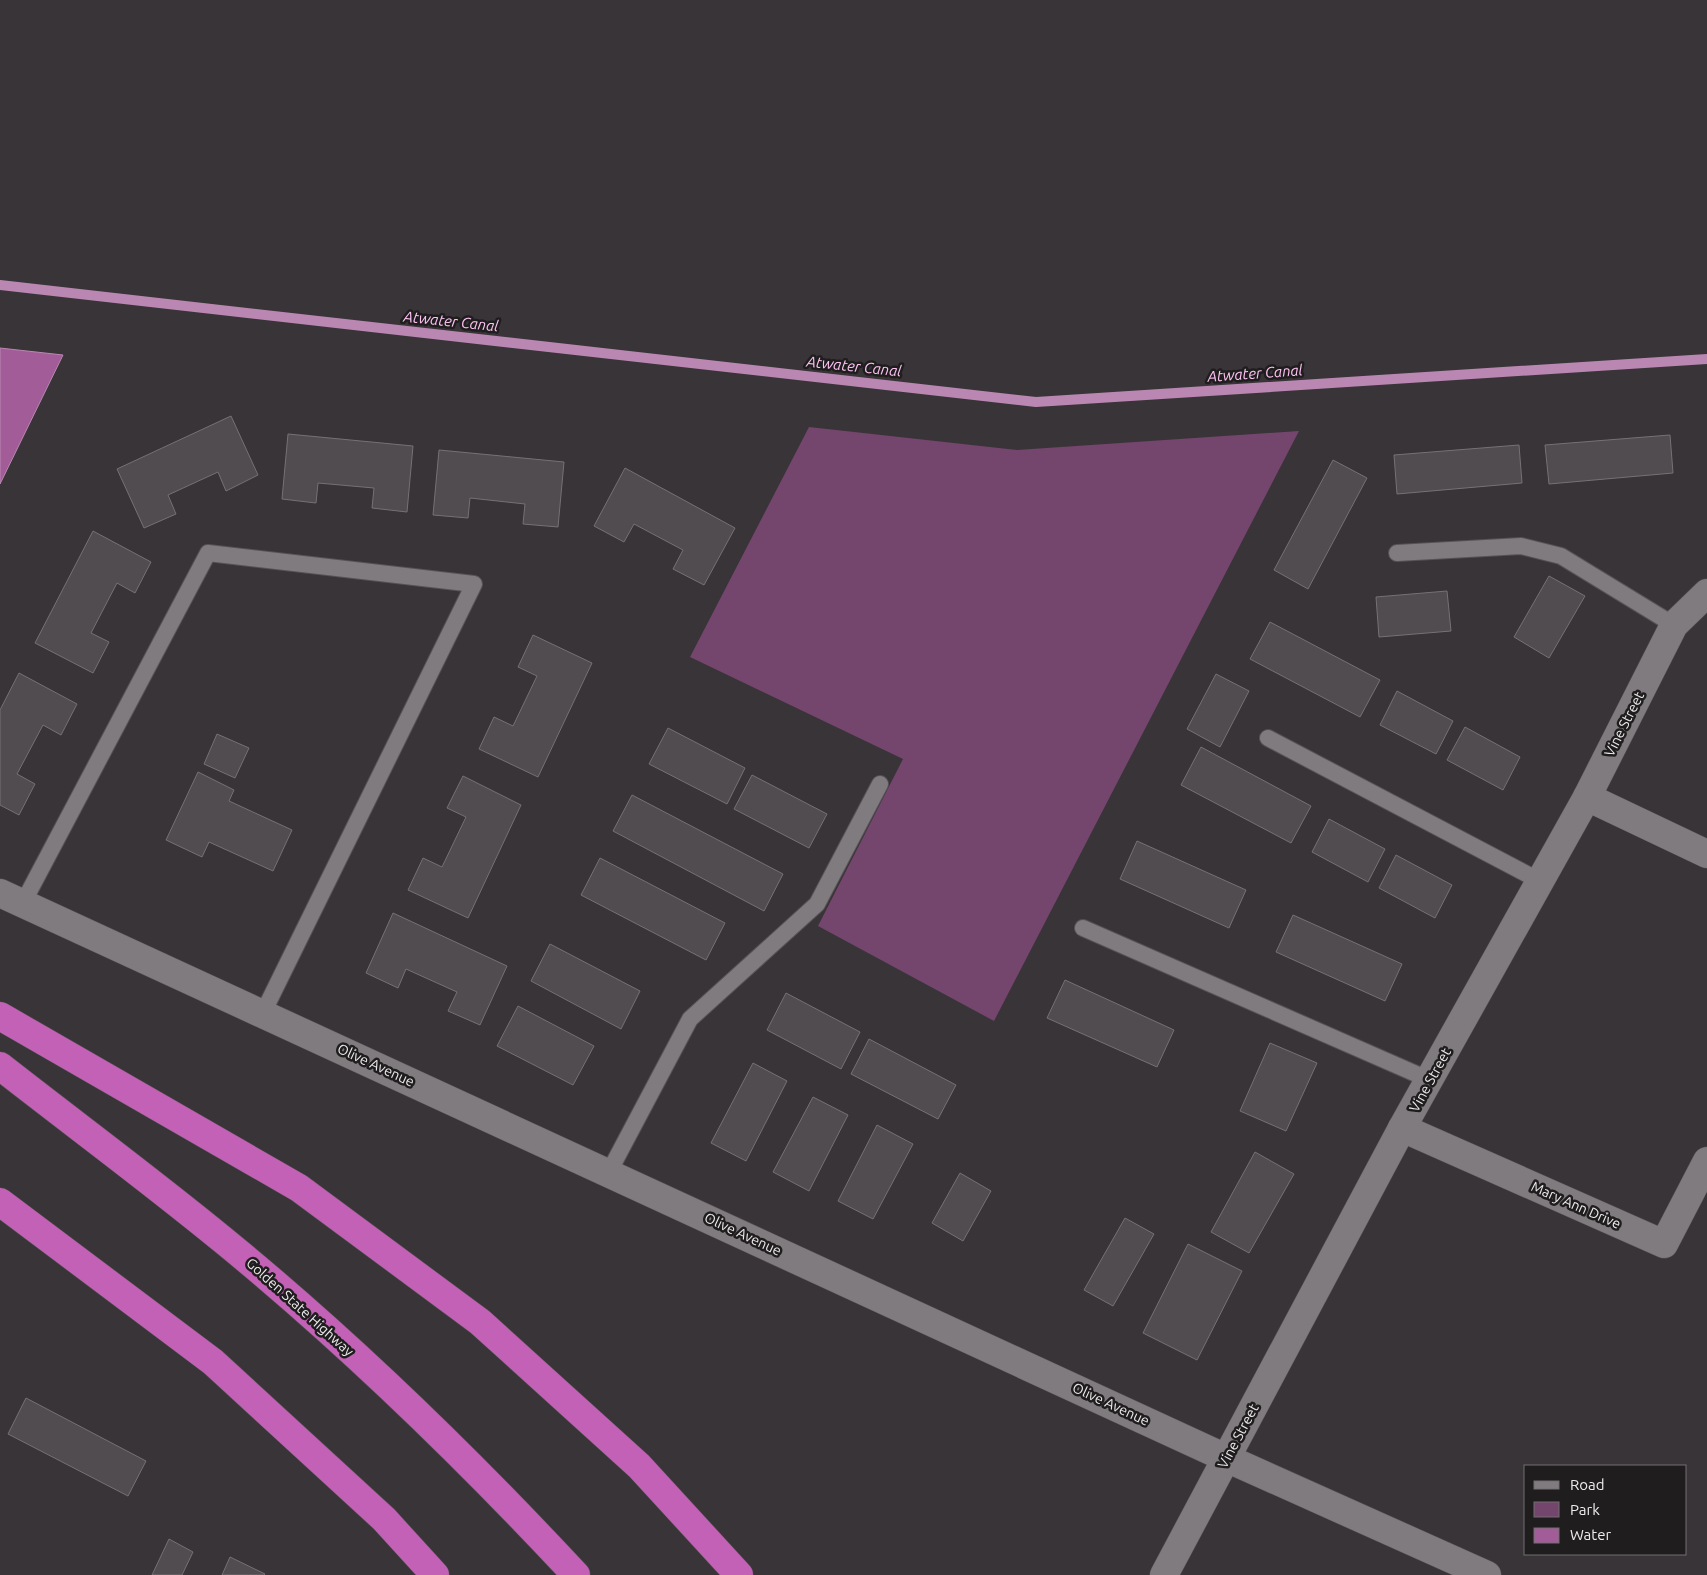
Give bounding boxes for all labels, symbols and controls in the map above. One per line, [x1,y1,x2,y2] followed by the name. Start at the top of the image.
[402,307,500,335] water label: Atwater Canal
[805,352,903,380] water label: Atwater Canal
[1206,361,1304,385] water label: Atwater Canal
[1601,688,1647,759] street label: Vine Street
[335,1040,417,1090] street label: Olive Avenue
[1406,1045,1454,1115] street label: Vine Street
[1529,1178,1623,1232] street label: Mary Ann Drive
[702,1209,784,1259] street label: Olive Avenue
[243,1255,357,1359] street label: Golden State Highway
[1070,1379,1152,1429] street label: Olive Avenue
[1214,1401,1262,1471] street label: Vine Street
[1524,1465,1687,1555] legend
[1570,1476,1605,1493] text: Road
[1570,1501,1600,1518] text: Park
[1570,1526,1611,1543] text: Water

